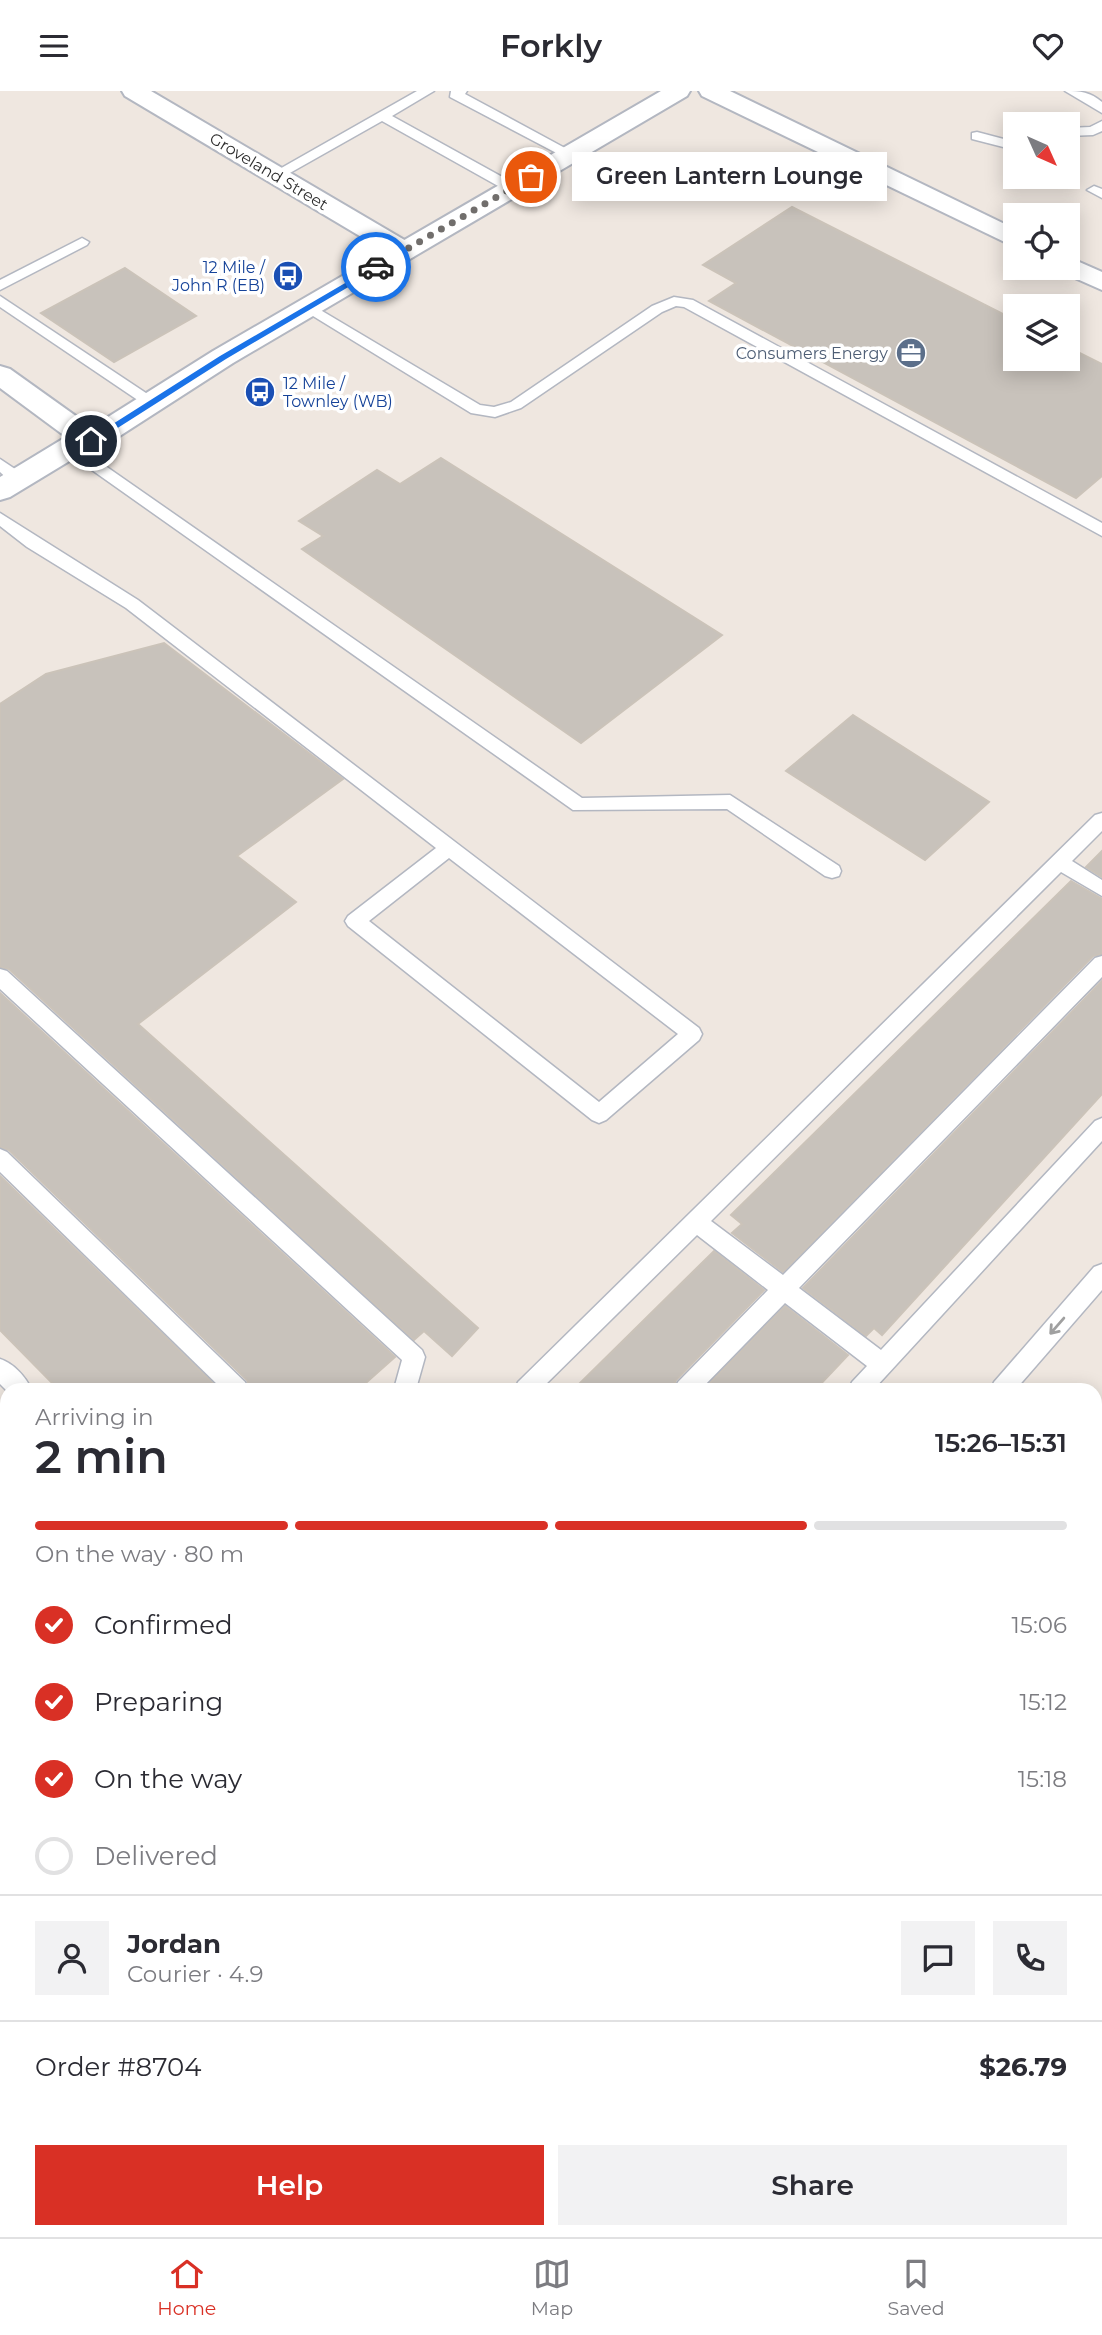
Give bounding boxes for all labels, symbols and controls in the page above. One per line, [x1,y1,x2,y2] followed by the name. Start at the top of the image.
[500,26,602,65] text: Forkly
[35,27,73,65] icon: menu
[1029,27,1067,65] icon: heart
[1003,112,1080,189] north arrow
[1003,112,1080,371] map controls
[206,129,332,214] street label: Groveland Street
[501,147,561,207] pin
[573,153,888,201] callout: Green Lantern Lounge
[512,158,550,196] icon: bag
[596,162,863,190] text: Green Lantern Lounge
[1003,203,1080,280] button: locate
[341,232,411,302] courier
[357,248,395,286] icon: car
[171,258,266,295] place label: 12 Mile / John R (EB)
[271,259,305,293] bus stop icon: 12 Mile / John R (EB)
[1003,294,1080,371] button: layers
[894,336,928,370] office icon: Consumers Energy
[736,344,888,363] place label: Consumers Energy
[283,374,393,411] place label: 12 Mile / Townley (WB)
[243,375,277,409] bus stop icon: 12 Mile / Townley (WB)
[61,411,121,471] pin
[72,422,110,460] icon: home
[1049,1317,1065,1335] one-way arrow
[35,1403,154,1431] text: Arriving in
[935,1427,1067,1459] text: 15:26–15:31
[35,1428,168,1485] text: 2 min
[35,1540,244,1568] text: On the way · 80 m
[35,1606,73,1644] icon: check
[94,1609,233,1641] text: Confirmed
[1012,1611,1067,1639] text: 15:06
[35,1683,73,1721] icon: check
[94,1686,223,1718] text: Preparing
[1019,1688,1067,1716] text: 15:12
[35,1760,73,1798] icon: check
[94,1763,242,1795] text: On the way
[1018,1765,1067,1793] text: 15:18
[94,1840,218,1872] text: Delivered
[35,1921,109,1995] button: person
[901,1921,975,1995] button: chat
[993,1921,1067,1995] button: phone
[127,1928,221,1960] text: Jordan
[127,1960,263,1988] text: Courier · 4.9
[35,2051,201,2083] text: Order #8704
[979,2051,1067,2083] text: $26.79
[35,2145,544,2225] button: Help
[558,2145,1067,2225] button: Share
[157,2255,216,2320] tab: Home
[531,2255,573,2320] tab: Map
[888,2255,945,2320] tab: Saved

